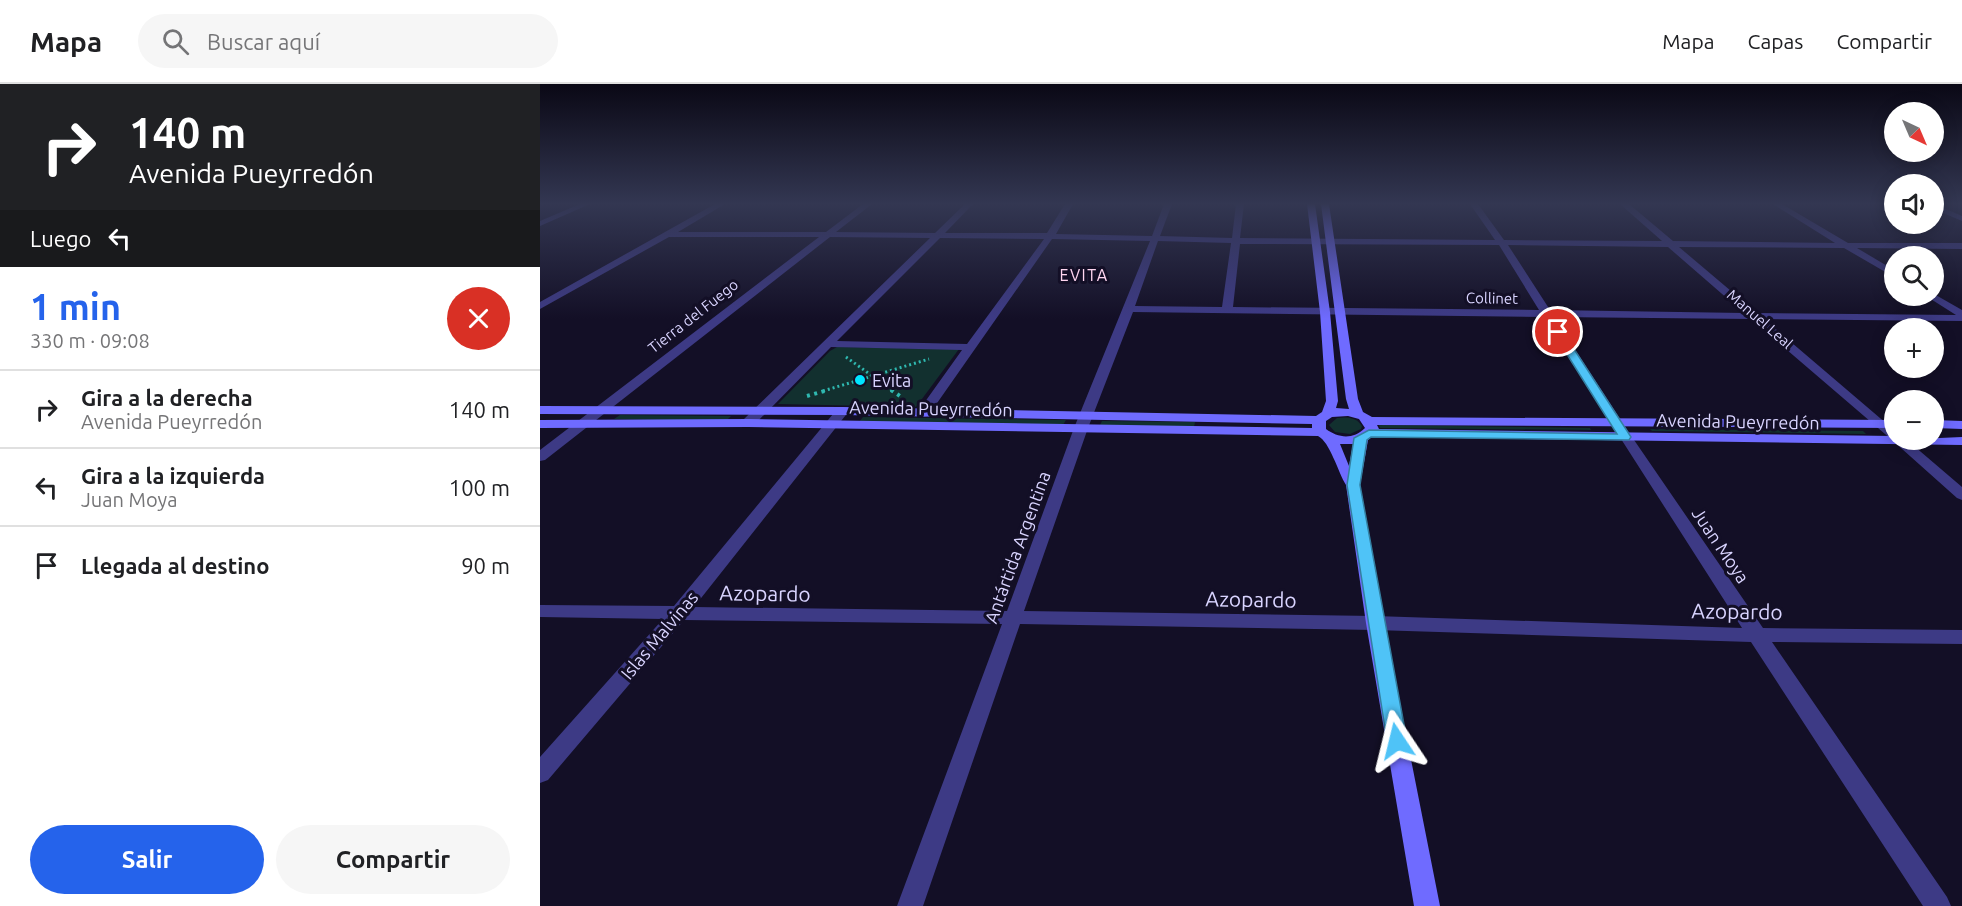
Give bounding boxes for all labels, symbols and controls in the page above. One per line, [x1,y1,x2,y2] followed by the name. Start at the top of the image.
[138,14,558,68] search box
[159,25,192,58] icon: search
[30,26,102,57] text: Mapa
[207,29,320,54] text: Buscar aquí
[1662,29,1714,53] text: Mapa
[1747,29,1803,53] text: Capas
[1836,29,1932,53] text: Compartir
[1884,102,1944,162] north arrow
[1884,102,1944,450] map controls
[30,108,108,186] icon: right
[129,109,246,156] text: 140 m
[129,158,374,188] text: Avenida Pueyrredón
[1884,174,1944,234] button: sound
[103,222,136,255] icon: left
[30,226,91,251] text: Luego
[1884,246,1944,306] button: search
[1059,266,1109,284] district label: EVITA
[645,276,741,356] street label: Tierra del Fuego
[30,286,121,327] text: 1 min
[1724,286,1796,352] street label: Manuel Leal
[447,287,510,350] button: close
[1466,289,1518,307] street label: Collinet
[1532,306,1583,357] pin
[1541,315,1574,348] icon: arrive
[1884,318,1944,378] button: +
[30,329,150,352] text: 330 m · 09:08
[872,370,911,390] place label: Evita
[853,373,867,387] marker: Evita
[81,385,253,410] text: Gira a la derecha
[1884,390,1944,450] button: −
[30,393,63,426] icon: right
[449,397,510,422] text: 140 m
[849,397,1013,419] street label: Avenida Pueyrredón
[81,410,262,433] text: Avenida Pueyrredón
[1656,410,1820,432] street label: Avenida Pueyrredón
[81,463,265,488] text: Gira a la izquierda
[980,468,1054,626] street label: Antártida Argentina
[30,471,63,504] icon: left
[449,475,510,500] text: 100 m
[81,488,177,511] text: Juan Moya
[1688,503,1754,587] street label: Juan Moya
[30,549,63,582] icon: arrive
[81,553,269,578] text: Llegada al destino
[461,553,510,578] text: 90 m
[719,580,811,606] street label: Azopardo
[1205,586,1297,612] street label: Azopardo
[616,587,702,683] street label: Islas Malvinas
[1691,598,1783,624] street label: Azopardo
[1365,709,1429,773] position arrow
[30,825,264,894] button: Salir
[276,825,510,894] button: Compartir

